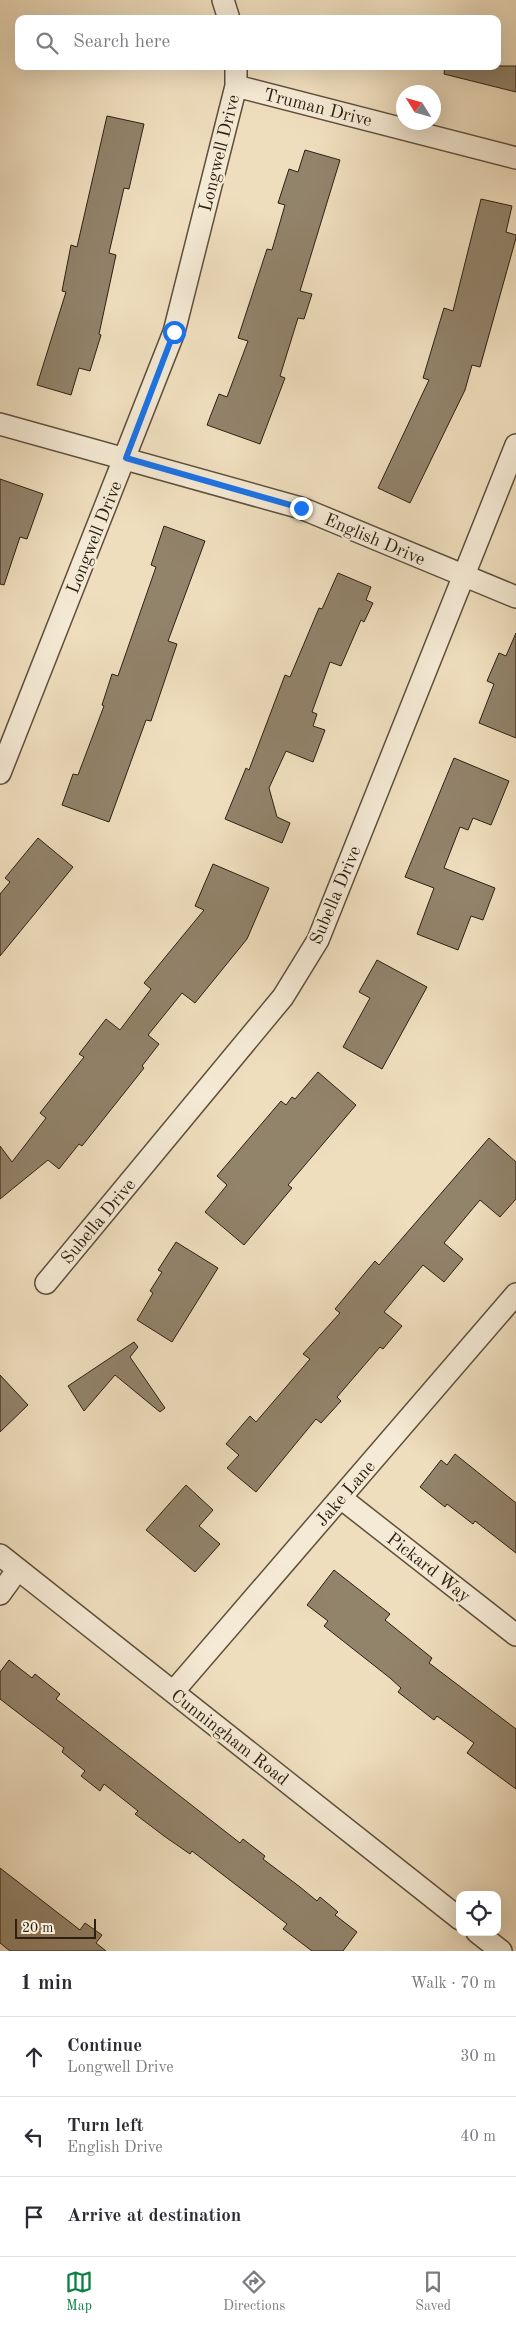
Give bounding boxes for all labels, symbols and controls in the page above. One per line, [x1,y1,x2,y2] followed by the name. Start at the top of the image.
[15,15,501,70] search box
[33,29,61,57] icon: search
[73,33,170,52] text: Search here
[396,85,441,130] north arrow
[262,86,374,130] street label: Truman Drive
[197,93,243,214] street label: Longwell Drive
[163,321,186,344] route start
[64,478,126,596] street label: Longwell Drive
[290,497,313,520] route end
[322,511,428,569] street label: English Drive
[307,843,365,947] street label: Subella Drive
[58,1176,139,1268] street label: Subella Drive
[313,1457,379,1530] street label: Jake Lane
[383,1530,474,1606] street label: Pickard Way
[167,1687,291,1789] street label: Cunningham Road
[456,1891,501,1936] map controls
[456,1891,501,1936] button: locate
[15,1916,96,1939] scale bar
[22,1921,53,1935] text: 20 m
[20,1973,73,1994] text: 1 min
[410,1976,496,1992] text: Walk · 70 m
[67,2037,142,2056] text: Continue
[20,2043,48,2071] icon: ahead
[460,2049,496,2065] text: 30 m
[67,2060,174,2076] text: Longwell Drive
[67,2117,144,2136] text: Turn left
[20,2123,48,2151] icon: left
[460,2129,496,2145] text: 40 m
[67,2140,163,2156] text: English Drive
[20,2203,48,2231] icon: arrive
[67,2207,241,2226] text: Arrive at destination
[65,2268,93,2315] tab: Map
[223,2268,285,2315] tab: Directions
[415,2268,451,2315] tab: Saved

